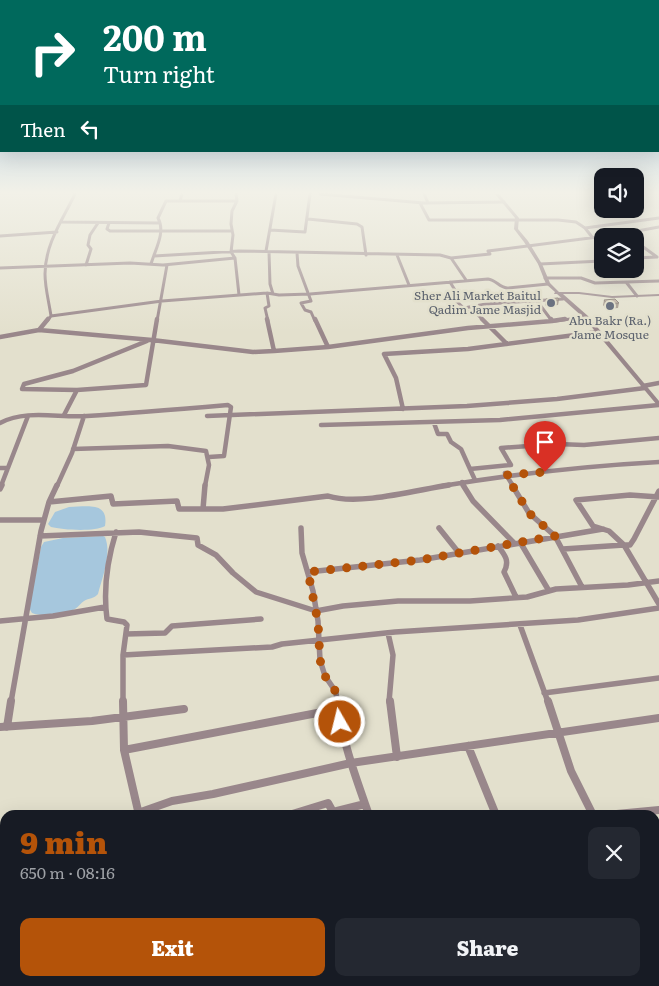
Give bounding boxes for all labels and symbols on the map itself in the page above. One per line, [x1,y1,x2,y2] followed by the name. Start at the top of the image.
[414,286,542,318] place label: Sher Ali Market Baitul Qadim Jame Masjid
[545,297,557,309] marker: Sher Ali Market Baitul Qadim Jame Masjid
[604,300,616,312] marker: Abu Bakr (Ra.) Jame Mosque
[569,311,651,343] place label: Abu Bakr (Ra.) Jame Mosque
[524,421,566,472] pin
[313,695,365,747] position arrow

